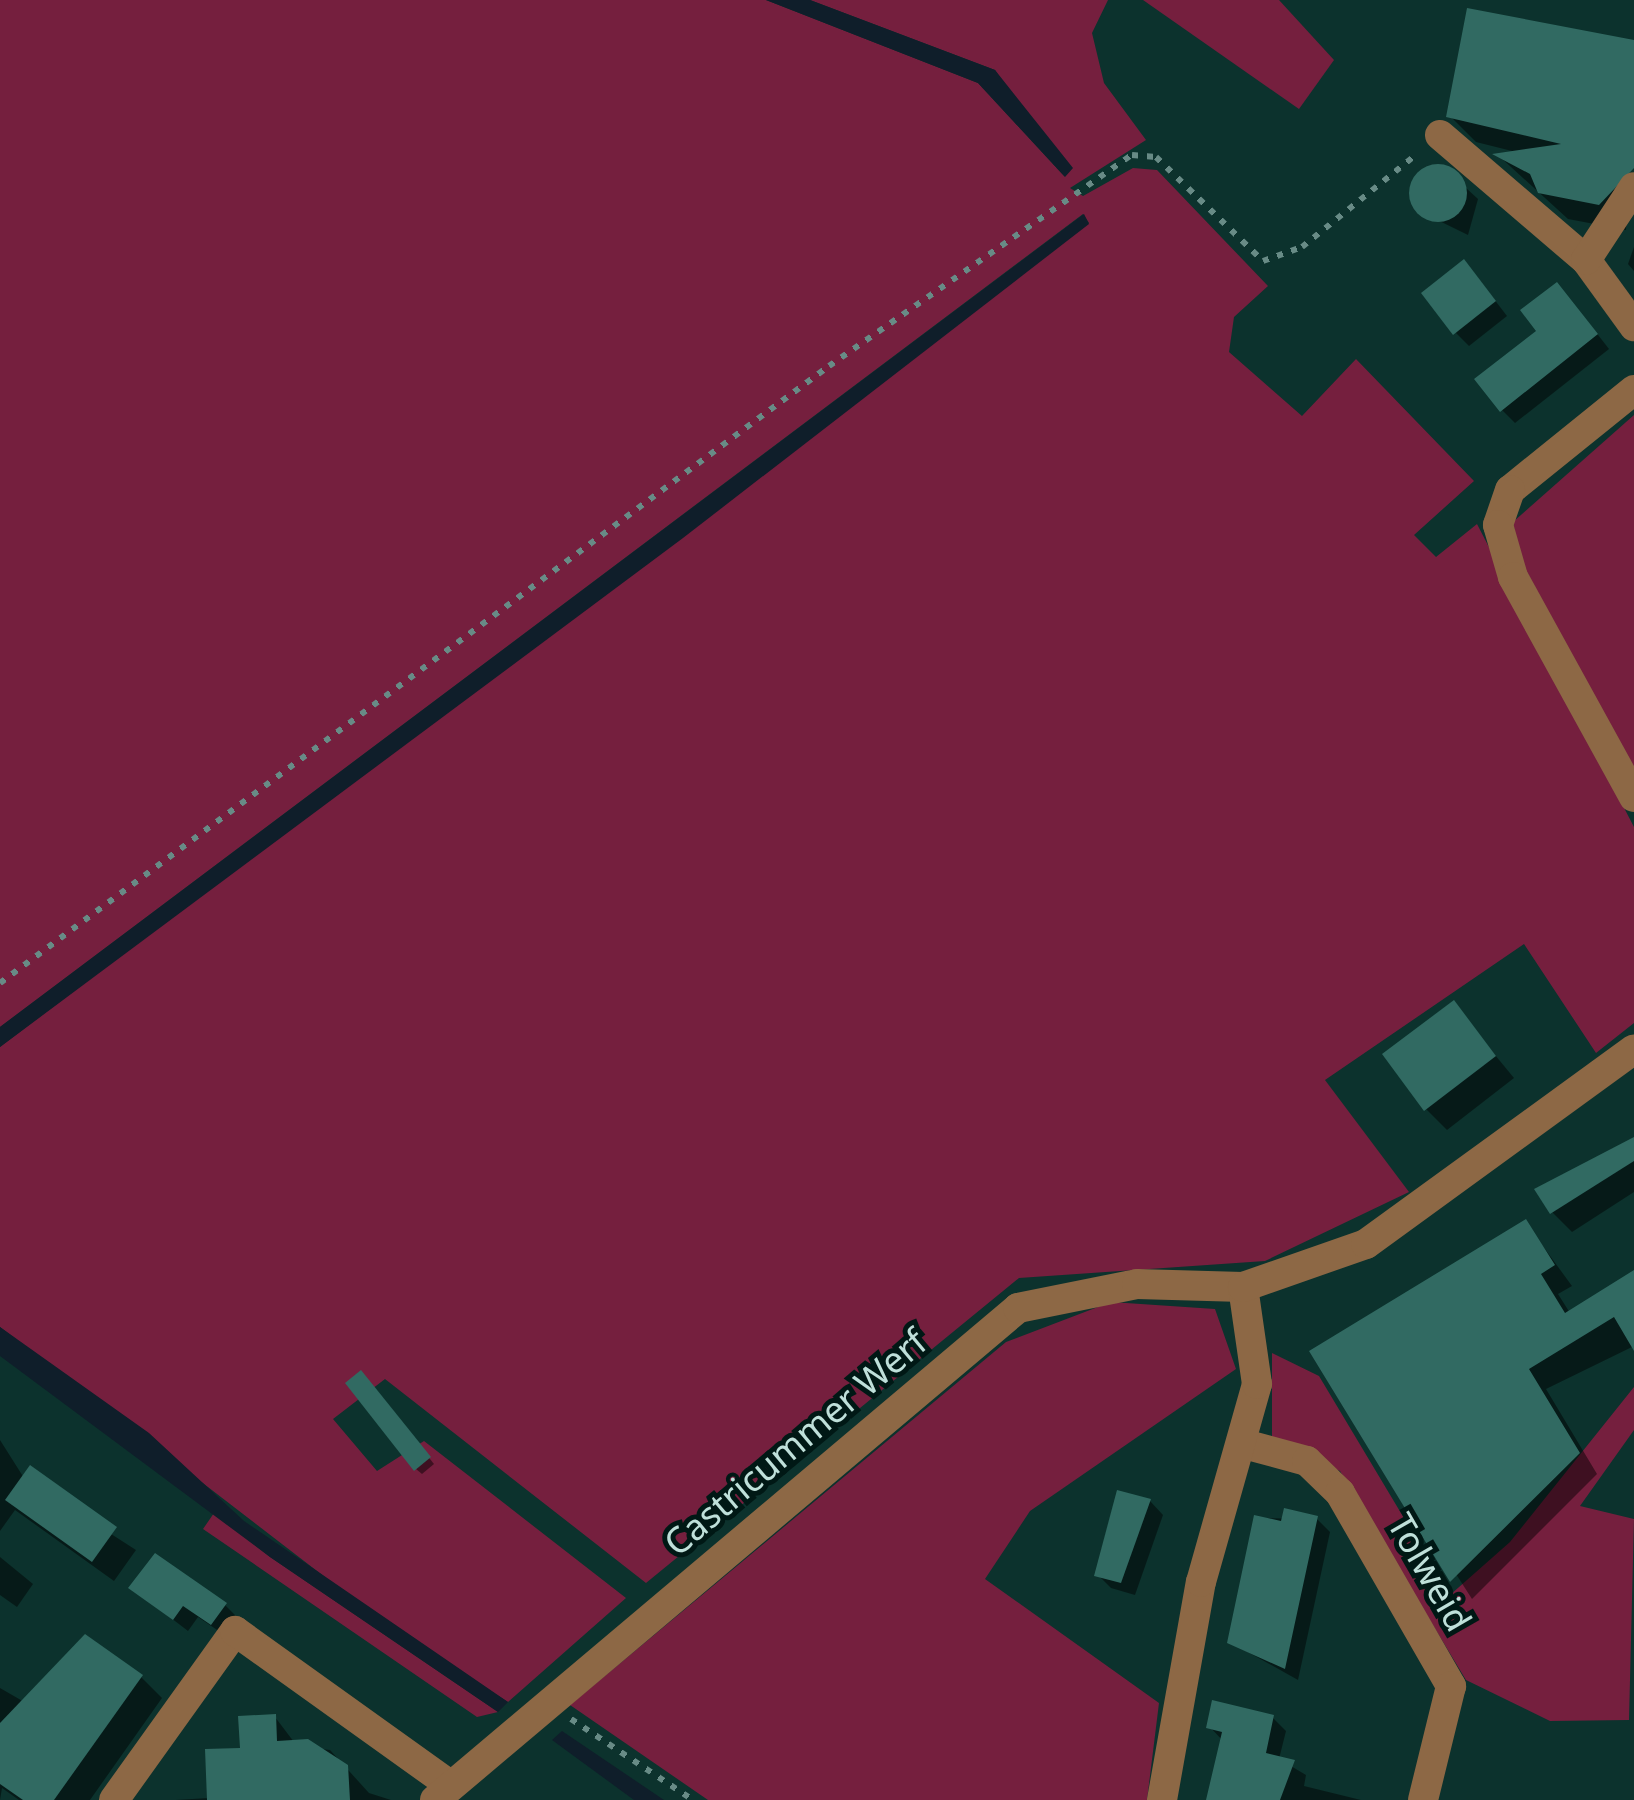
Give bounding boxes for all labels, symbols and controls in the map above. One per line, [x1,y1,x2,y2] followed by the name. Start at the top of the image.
[655,1320,935,1564] street label: Castricummer Werf
[1379,1506,1481,1638] street label: Tolweid

